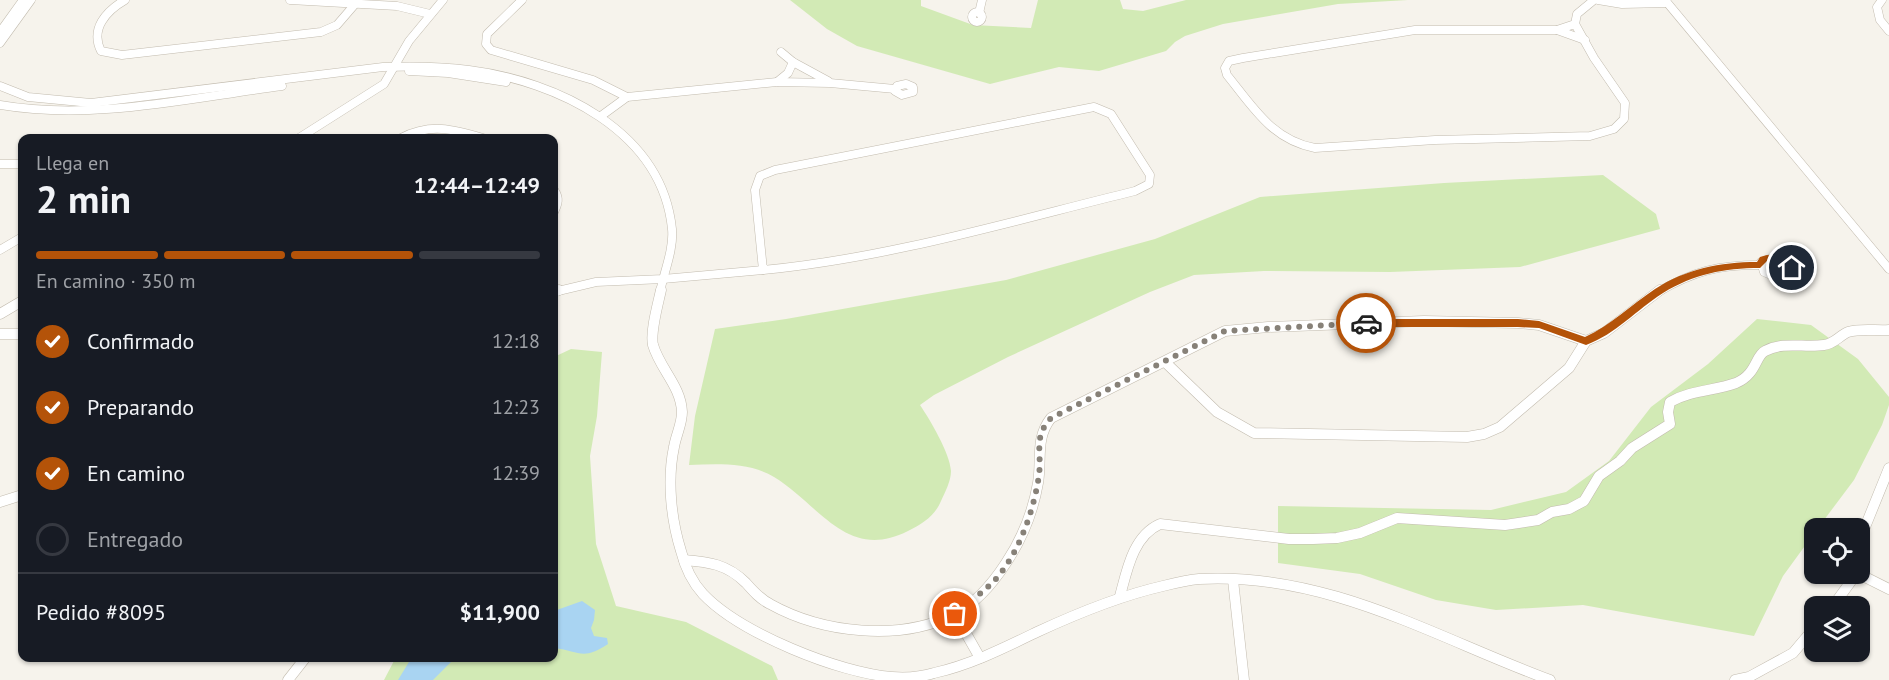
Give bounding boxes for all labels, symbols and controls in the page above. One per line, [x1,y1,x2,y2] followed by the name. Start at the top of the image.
[36,150,109,176] text: Llega en
[414,171,540,199] text: 12:44–12:49
[36,173,131,224] text: 2 min
[1766,242,1817,293] pin
[1775,251,1808,284] icon: home
[36,268,196,294] text: En camino · 350 m
[1336,293,1396,353] courier
[1350,307,1383,340] icon: car
[36,325,69,358] icon: check
[87,327,194,355] text: Confirmado
[492,328,540,354] text: 12:18
[36,391,69,424] icon: check
[87,393,194,421] text: Preparando
[492,394,540,420] text: 12:23
[36,457,69,490] icon: check
[87,459,185,487] text: En camino
[492,460,540,486] text: 12:39
[1804,518,1870,662] map controls
[1804,518,1870,584] button: locate
[87,525,183,553] text: Entregado
[929,588,980,639] pin
[1804,596,1870,662] button: layers
[938,597,971,630] icon: bag
[36,598,166,626] text: Pedido #8095
[460,598,540,626] text: $11,900

